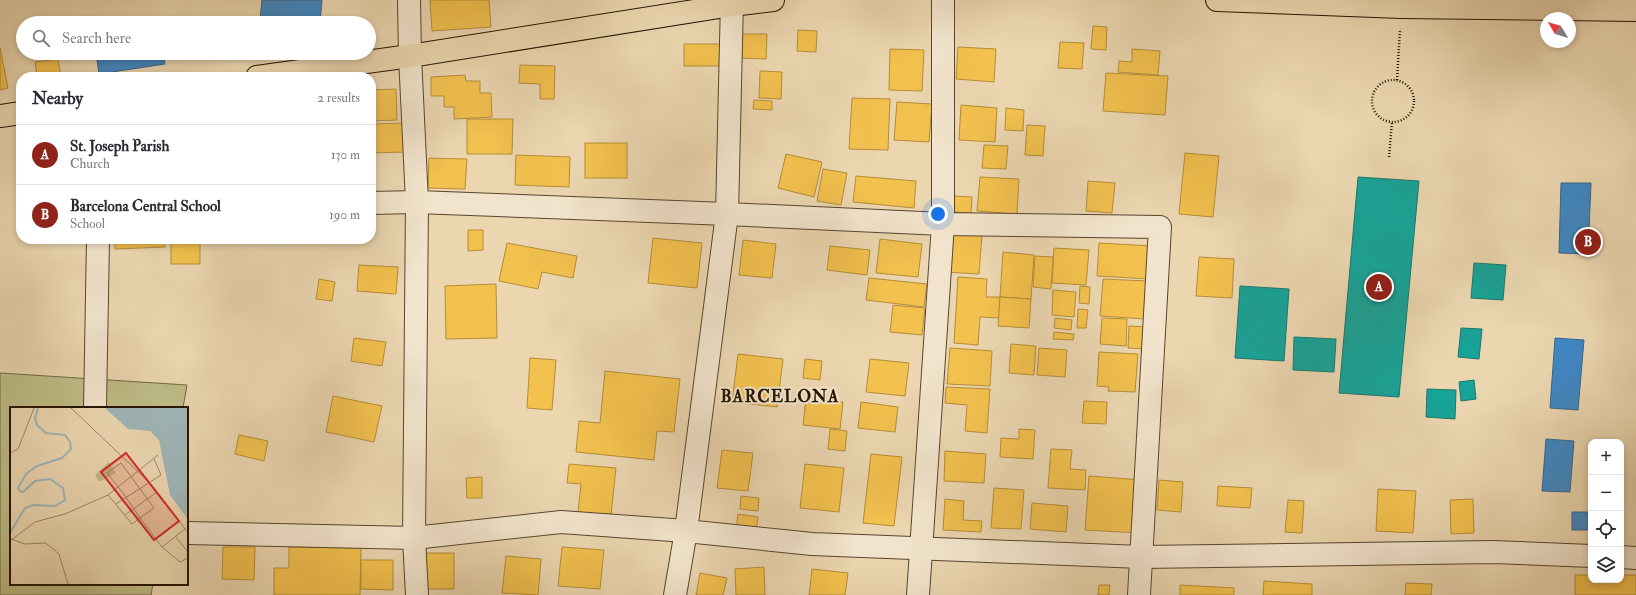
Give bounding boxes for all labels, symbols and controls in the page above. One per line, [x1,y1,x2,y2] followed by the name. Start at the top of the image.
[1540,12,1576,48] north arrow
[16,16,376,60] search box
[30,27,52,49] icon: search
[62,29,131,48] text: Search here
[32,88,83,109] text: Nearby
[317,90,360,106] text: 2 results
[70,137,169,156] text: St. Joseph Parish
[41,147,49,163] text: A
[331,147,360,163] text: 130 m
[70,156,110,172] text: Church
[70,197,221,216] text: Barcelona Central School
[928,204,948,224] your location
[41,207,49,223] text: B
[329,207,360,223] text: 190 m
[70,216,105,232] text: School
[1575,227,1601,257] pin: B
[1366,272,1392,302] pin: A
[720,386,840,407] district label: BARCELONA
[10,407,188,585] inset map
[1588,439,1624,583] map controls
[1588,439,1624,475] button: +
[1588,475,1624,511] button: −
[1588,511,1624,547] button: locate
[1588,547,1624,583] button: layers

